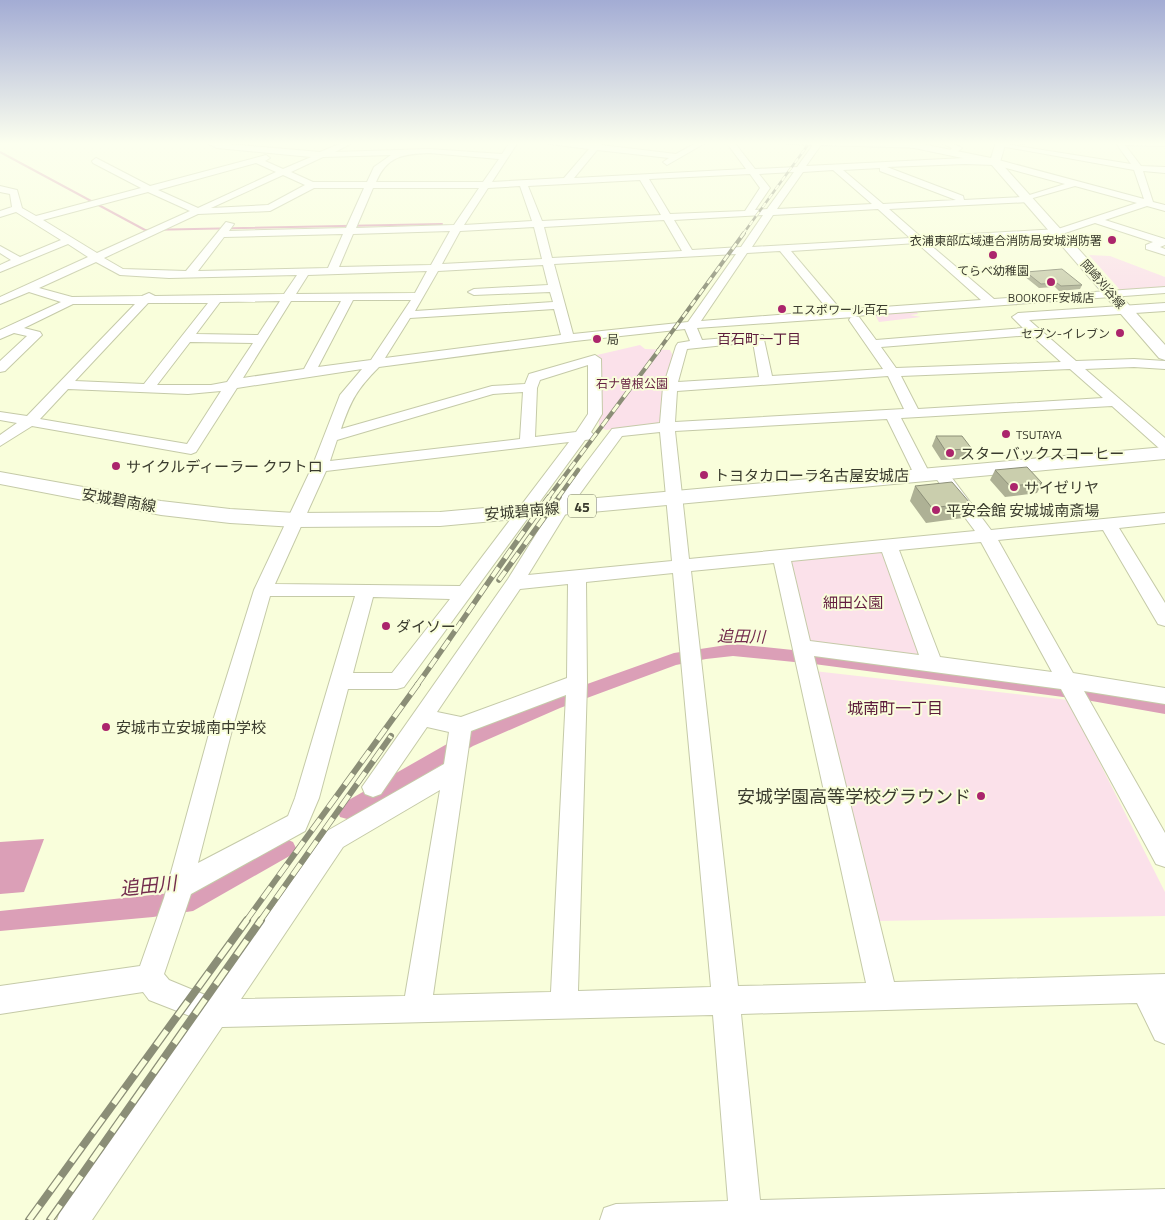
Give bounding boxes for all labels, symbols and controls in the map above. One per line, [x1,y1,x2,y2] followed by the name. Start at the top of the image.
[910,231,1102,250] place label: 衣浦東部広域連合消防局安城消防署
[1106,234,1118,246] marker: 衣浦東部広域連合消防局安城消防署
[987,249,999,261] marker: てらべ幼稚園
[1076,255,1130,313] street label: 岡崎刈谷線
[957,261,1029,280] place label: てらべ幼稚園
[1045,276,1057,288] marker: BOOKOFF安城店
[1008,288,1094,307] place label: BOOKOFF安城店
[792,300,888,319] place label: エスポワール百石
[776,303,788,315] marker: エスポワール百石
[1021,324,1110,343] place label: セブン-イレブン
[1114,327,1126,339] marker: セブン-イレブン
[717,328,801,349] district label: 百石町一丁目
[607,330,619,349] place label: 局
[591,333,603,345] marker: 局
[596,374,668,393] park label: 石ナ曽根公園
[1016,425,1062,444] place label: TSUTAYA
[1000,428,1012,440] marker: TSUTAYA
[960,442,1124,465] place label: スターバックスコーヒー
[944,447,956,459] marker: スターバックスコーヒー
[126,455,323,478] place label: サイクルディーラー クワトロ
[110,460,122,472] marker: サイクルディーラー クワトロ
[714,464,909,487] place label: トヨタカローラ名古屋安城店
[698,469,710,481] marker: トヨタカローラ名古屋安城店
[1024,476,1099,499] place label: サイゼリヤ
[1008,481,1020,493] marker: サイゼリヤ
[80,482,158,518] street label: 安城碧南線
[568,494,596,518] road number: 45
[484,496,560,526] street label: 安城碧南線
[946,499,1099,522] place label: 平安会館 安城城南斎場
[930,504,942,516] marker: 平安会館 安城城南斎場
[823,591,883,614] park label: 細田公園
[396,615,456,638] place label: ダイソー
[380,620,392,632] marker: ダイソー
[717,624,767,648] water label: 追田川
[847,696,943,720] district label: 城南町一丁目
[116,716,266,739] place label: 安城市立安城南中学校
[100,721,112,733] marker: 安城市立安城南中学校
[737,783,971,810] place label: 安城学園高等学校グラウンド
[975,790,987,802] marker: 安城学園高等学校グラウンド
[118,867,180,902] water label: 追田川

